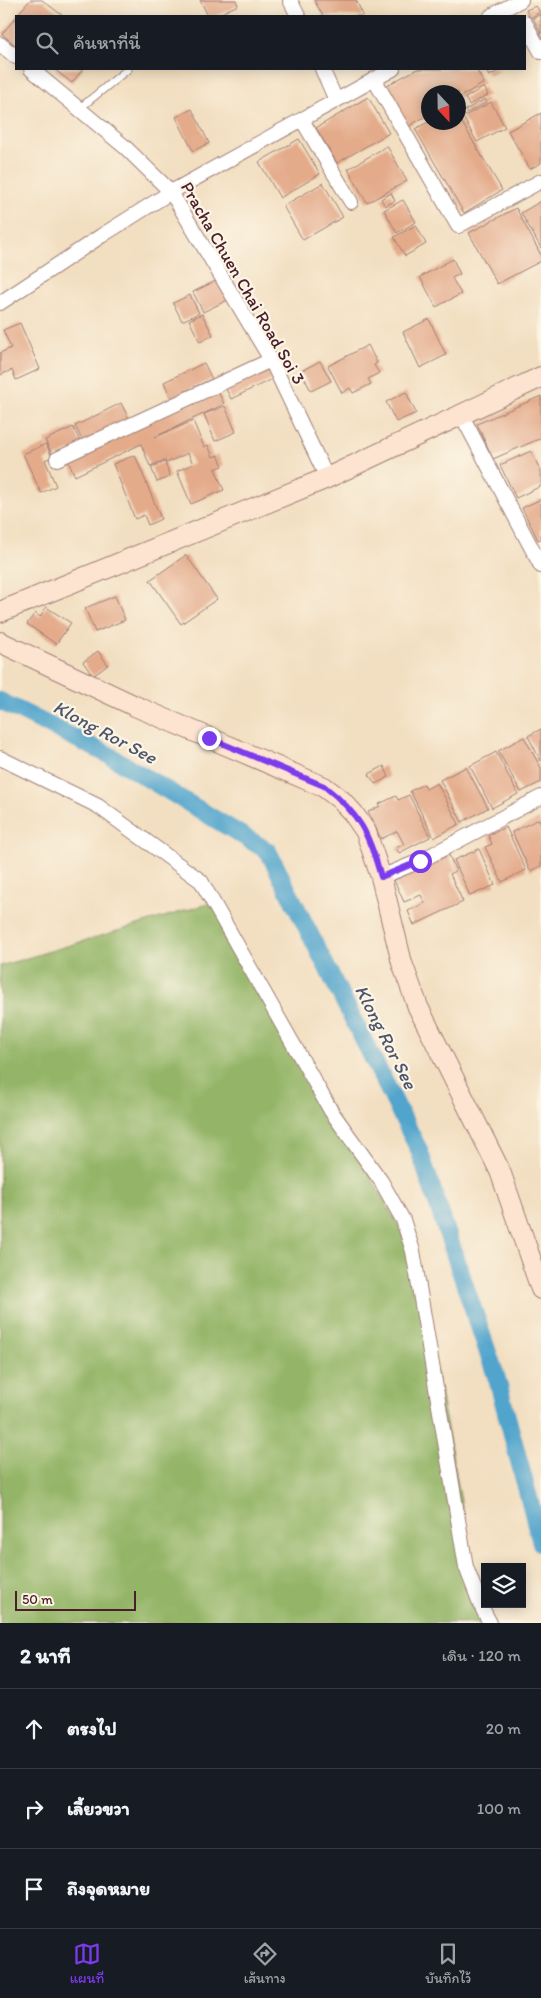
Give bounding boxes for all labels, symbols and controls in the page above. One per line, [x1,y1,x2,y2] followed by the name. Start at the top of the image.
[15,15,526,70] search box
[33,29,61,57] icon: search
[73,31,141,54] text: ค้นหาที่นี่
[421,85,466,130] north arrow
[176,178,310,388] street label: Pracha Chuen Chai Road Soi 3
[49,695,161,769] water label: Klong Ror See
[198,727,221,750] route end
[409,850,432,873] route start
[350,981,422,1094] water label: Klong Ror See
[481,1563,526,1608] map controls
[481,1563,526,1608] button: layers
[15,1588,136,1611] scale bar
[22,1591,53,1608] text: 50 m
[20,1643,71,1668] text: 2 นาที
[442,1646,521,1665] text: เดิน · 120 m
[20,1715,48,1743] icon: ahead
[67,1717,117,1740] text: ตรงไป
[486,1719,521,1738] text: 20 m
[20,1795,48,1823] icon: right
[67,1797,130,1820] text: เลี้ยวขวา
[477,1799,521,1818] text: 100 m
[20,1875,48,1903] icon: arrive
[67,1877,150,1900] text: ถึงจุดหมาย
[70,1940,104,1987] tab: แผนที่
[244,1940,286,1987] tab: เส้นทาง
[425,1940,471,1987] tab: บันทึกไว้

